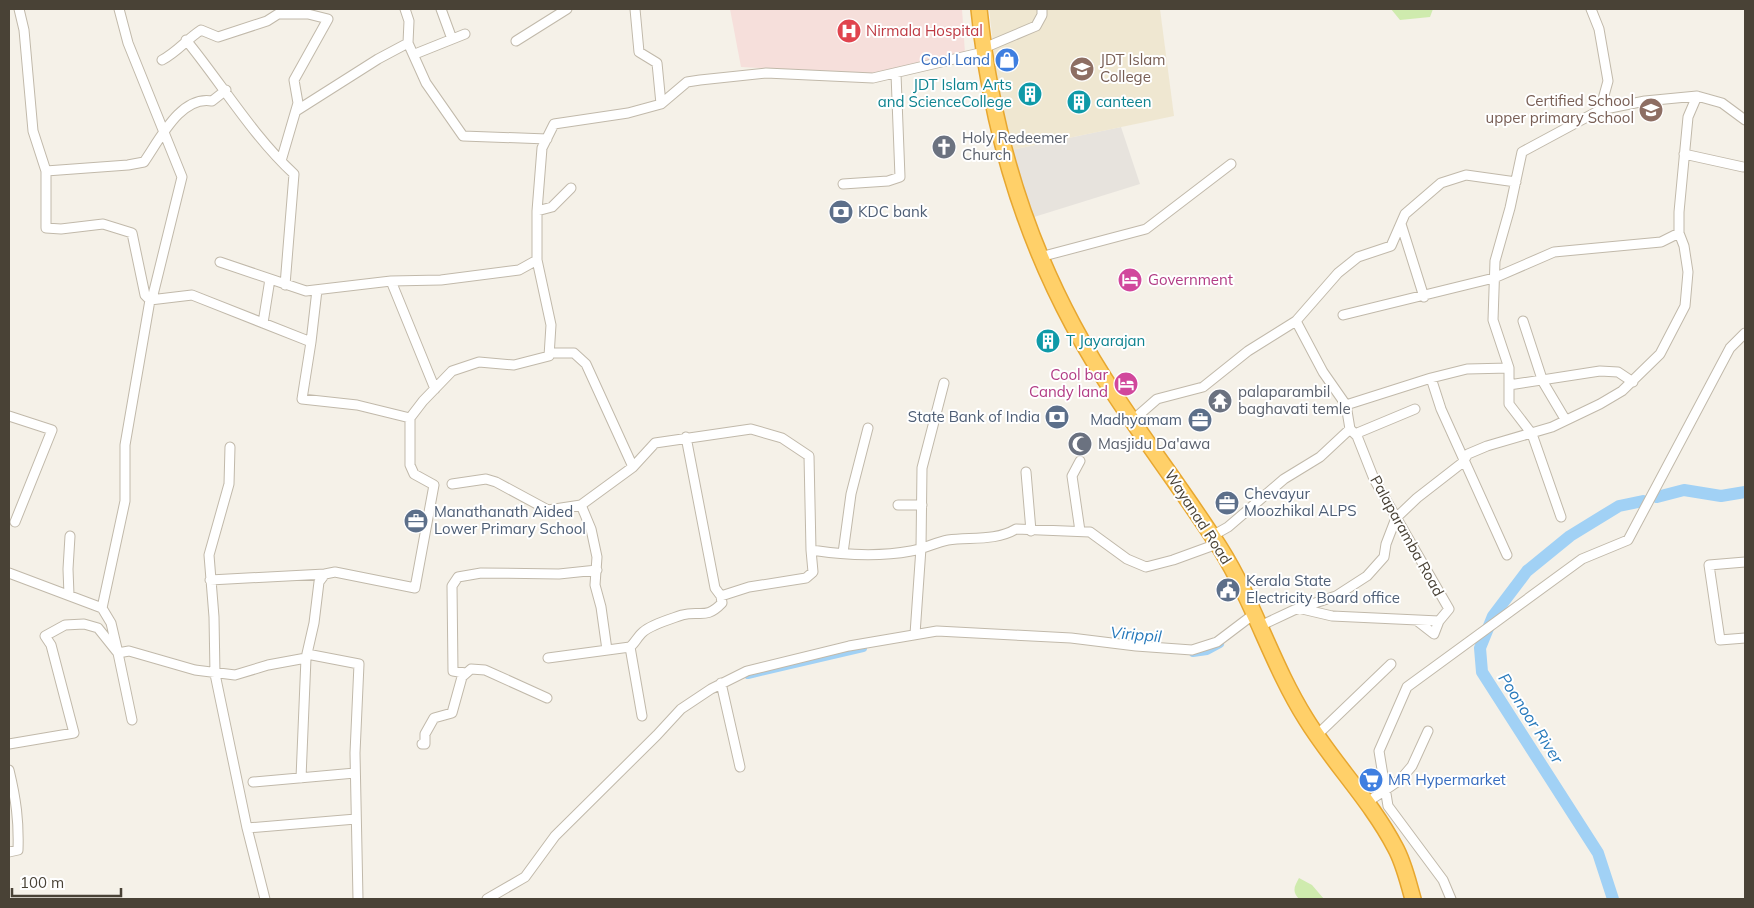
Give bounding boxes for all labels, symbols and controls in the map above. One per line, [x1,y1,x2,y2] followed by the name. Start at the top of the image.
[836,18,862,44] hospital icon: Nirmala Hospital
[866,21,983,40] place label: Nirmala Hospital
[994,47,1020,73] shop icon: Cool Land
[921,50,990,69] place label: Cool Land
[1100,50,1166,86] place label: JDT Islam College
[1069,56,1095,82] school or university icon: JDT Islam College
[878,75,1012,111] place label: JDT Islam Arts and ScienceCollege
[1017,81,1043,107] building icon: JDT Islam Arts and ScienceCollege
[1066,89,1092,115] building icon: canteen
[1486,91,1634,127] place label: Certified School upper primary School
[1096,92,1151,111] place label: canteen
[1638,97,1664,123] school or university icon: Certified School upper primary School
[962,128,1069,164] place label: Holy Redeemer Church
[931,134,957,160] church icon: Holy Redeemer Church
[828,199,854,225] bank icon: KDC bank
[858,202,928,221] place label: KDC bank
[1117,267,1143,293] hotel icon: Government
[1148,270,1233,289] place label: Government
[1035,328,1061,354] building icon: T Jayarajan
[1066,331,1145,350] place label: T Jayarajan
[1029,365,1109,401] place label: Cool bar Candy land
[1113,371,1139,397] hotel icon: Cool bar Candy land
[1238,382,1351,418] place label: palaparambil baghavati temle
[1207,388,1233,414] temple icon: palaparambil baghavati temle
[1044,404,1070,430] bank icon: State Bank of India
[908,407,1040,426] place label: State Bank of India
[1187,407,1213,433] office icon: Madhyamam
[1090,410,1182,429] place label: Madhyamam
[1067,431,1093,457] mosque icon: Masjidu Da'awa
[1098,434,1210,453] place label: Masjidu Da'awa
[1161,466,1236,568] street label: Wayanad Road
[1366,472,1449,599] street label: Palaparamba Road
[1244,484,1357,520] place label: Chevayur Moozhikal ALPS
[1214,490,1240,516] office icon: Chevayur Moozhikal ALPS
[434,502,586,538] place label: Manathanath Aided Lower Primary School
[403,508,429,534] office icon: Manathanath Aided Lower Primary School
[1246,571,1400,607] place label: Kerala State Electricity Board office
[1215,577,1241,603] public building icon: Kerala State Electricity Board office
[1110,622,1163,646] water label: Virippil
[1494,669,1568,768] water label: Poonoor River
[1358,767,1384,793] supermarket icon: MR Hypermarket
[1388,770,1506,789] place label: MR Hypermarket
[12,866,121,898] scale bar
[20,873,64,892] text: 100 m

